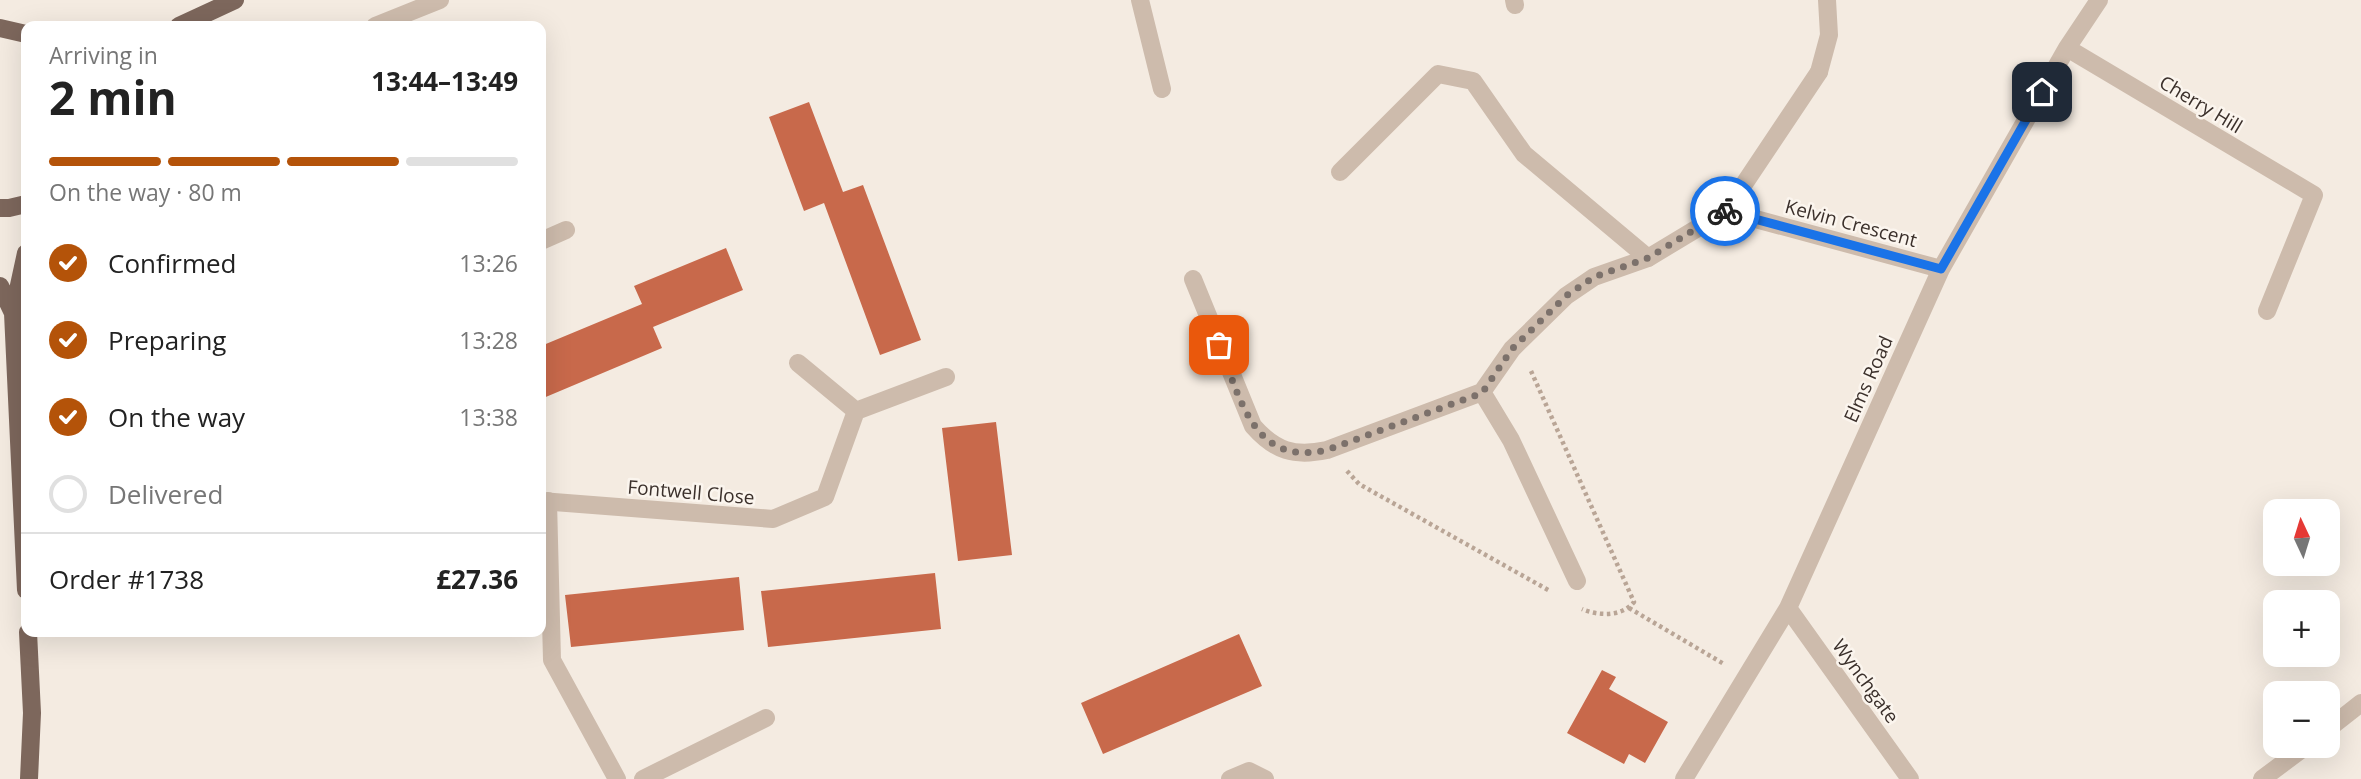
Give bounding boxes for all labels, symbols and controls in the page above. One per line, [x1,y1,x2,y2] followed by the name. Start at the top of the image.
[49,39,158,71] text: Arriving in
[2012,62,2072,122] pin
[371,63,518,99] text: 13:44–13:49
[49,66,177,128] text: 2 min
[2155,69,2247,139] street label: Cherry Hill
[2023,73,2061,111] icon: home
[49,176,242,208] text: On the way · 80 m
[1690,176,1760,246] courier
[1706,192,1744,230] icon: bike
[1782,193,1920,253] street label: Kelvin Crescent
[49,244,87,282] icon: check
[108,245,236,281] text: Confirmed
[459,247,518,279] text: 13:26
[1189,315,1249,375] pin
[49,321,87,359] icon: check
[108,322,226,358] text: Preparing
[459,324,518,356] text: 13:28
[1200,326,1238,364] icon: bag
[1837,332,1899,426] street label: Elms Road
[49,398,87,436] icon: check
[108,399,245,435] text: On the way
[459,401,518,433] text: 13:38
[626,473,756,511] street label: Fontwell Close
[108,476,223,512] text: Delivered
[2263,499,2340,576] north arrow
[2263,499,2340,758] map controls
[49,561,204,597] text: Order #1738
[436,561,518,597] text: £27.36
[2263,590,2340,667] button: +
[1827,634,1905,728] street label: Wynchgate
[2263,681,2340,758] button: −

